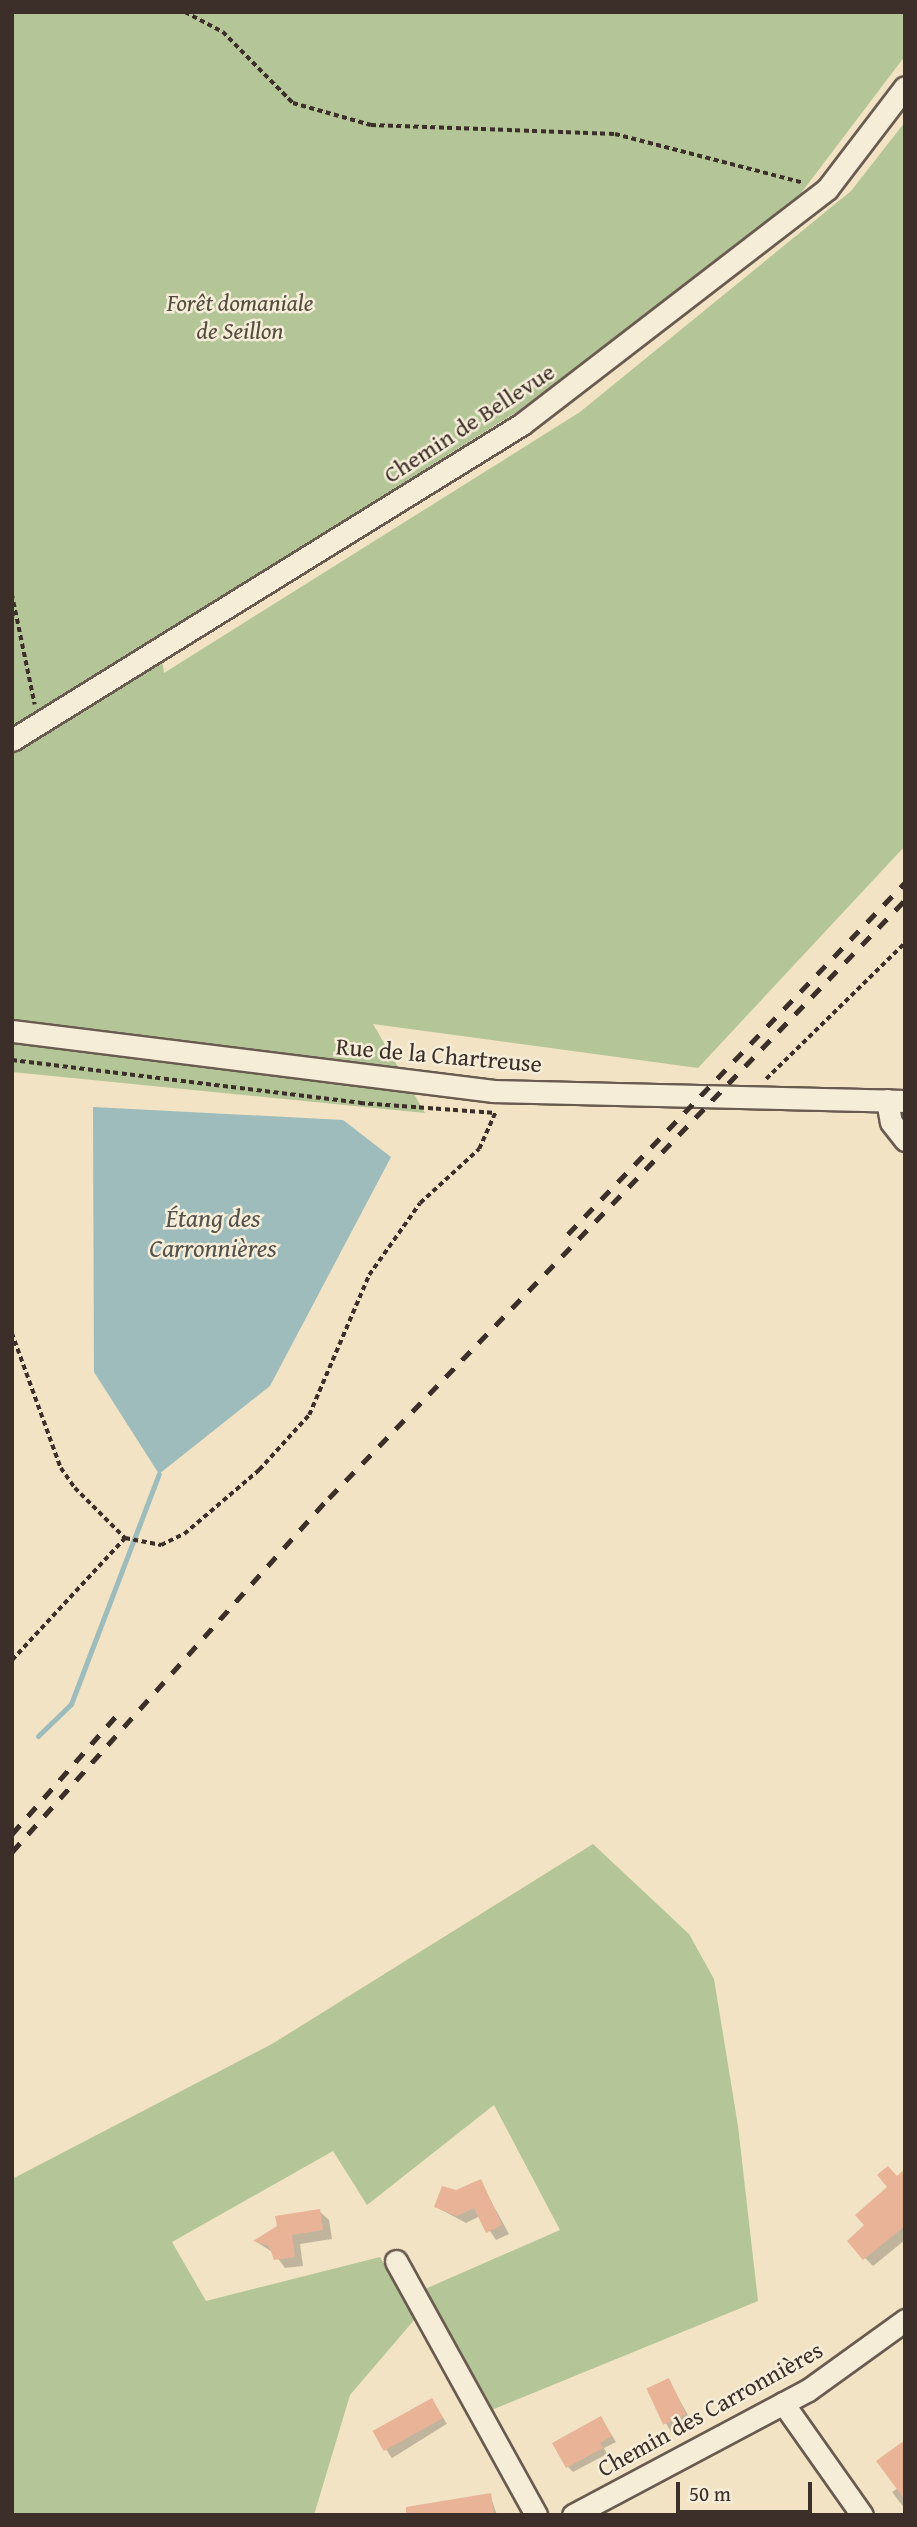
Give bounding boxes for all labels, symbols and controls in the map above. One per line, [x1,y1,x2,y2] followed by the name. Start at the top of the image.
[167,289,313,345] park label: Forêt domaniale de Seillon
[378,357,560,489] street label: Chemin de Bellevue
[335,1032,543,1078] street label: Rue de la Chartreuse
[149,1202,277,1264] water label: Étang des Carronnières
[592,2335,828,2483] street label: Chemin des Carronnières
[679,2468,816,2512] scale bar
[689,2478,731,2509] text: 50 m

